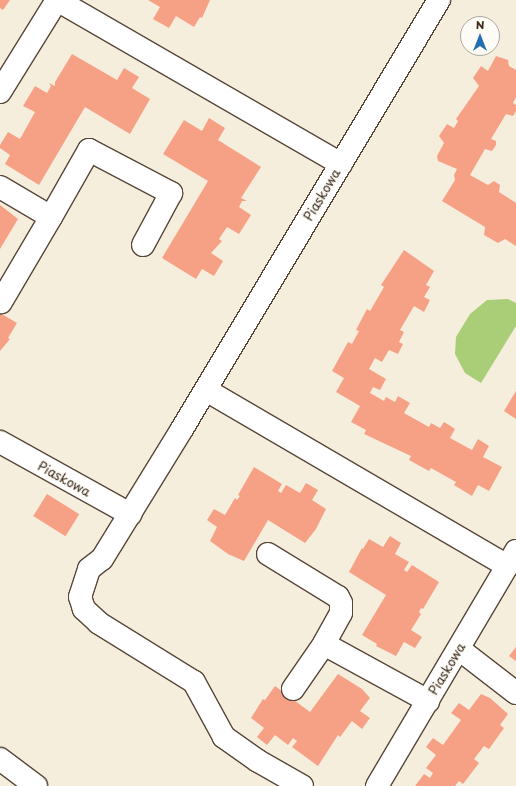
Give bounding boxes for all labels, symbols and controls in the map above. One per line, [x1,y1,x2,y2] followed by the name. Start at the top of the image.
[460,16,500,56] north arrow
[476,16,484,33] text: N
[300,166,344,224] street label: Piaskowa
[35,458,93,500] street label: Piaskowa
[425,640,469,698] street label: Piaskowa

